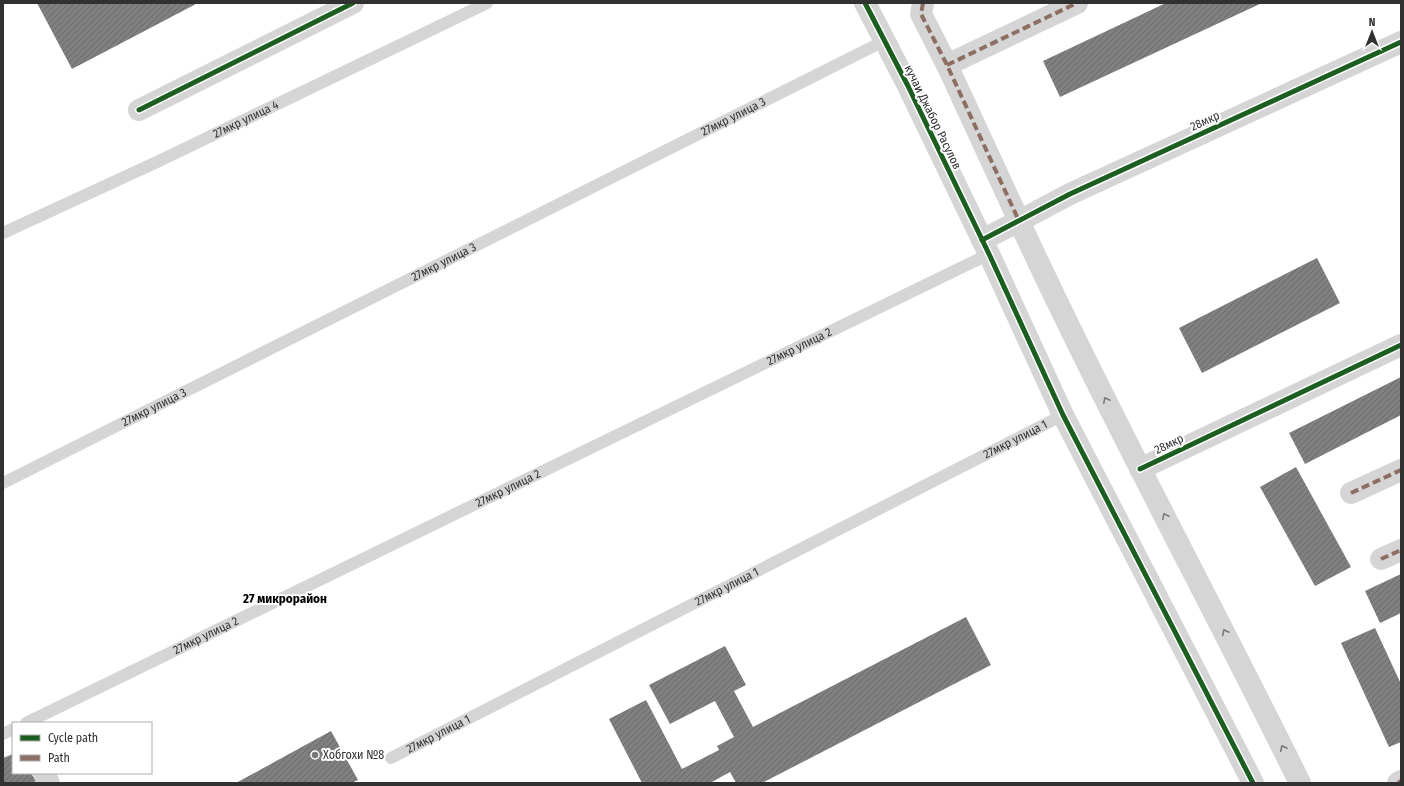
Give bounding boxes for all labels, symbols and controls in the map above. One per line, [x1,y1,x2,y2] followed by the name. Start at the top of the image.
[1352,12,1392,52] north arrow
[1369,16,1375,29] text: N
[902,63,964,171] street label: кучаи Джабор Расулов
[699,95,768,139] street label: 27мкр улица 3
[211,97,281,141] street label: 27мкр улица 4
[1188,108,1222,134] street label: 28мкр
[409,240,478,284] street label: 27мкр улица 3
[764,325,834,368] street label: 27мкр улица 2
[119,385,189,429] street label: 27мкр улица 3
[1104,397,1111,405] one-way arrow
[981,417,1050,461] street label: 27мкр улица 1
[1152,431,1186,457] street label: 28мкр
[473,467,543,510] street label: 27мкр улица 2
[1162,513,1170,521] one-way arrow
[692,564,761,609] street label: 27мкр улица 1
[242,591,327,606] district label: 27 микрорайон
[171,614,241,657] street label: 27мкр улица 2
[1222,629,1230,636] one-way arrow
[404,712,473,756] street label: 27мкр улица 1
[12,722,152,774] legend
[48,731,98,745] text: Cycle path
[1280,745,1288,752] one-way arrow
[323,748,384,762] place label: Хобгохи №8
[310,750,320,760] marker: Хобгохи №8
[48,751,70,765] text: Path

